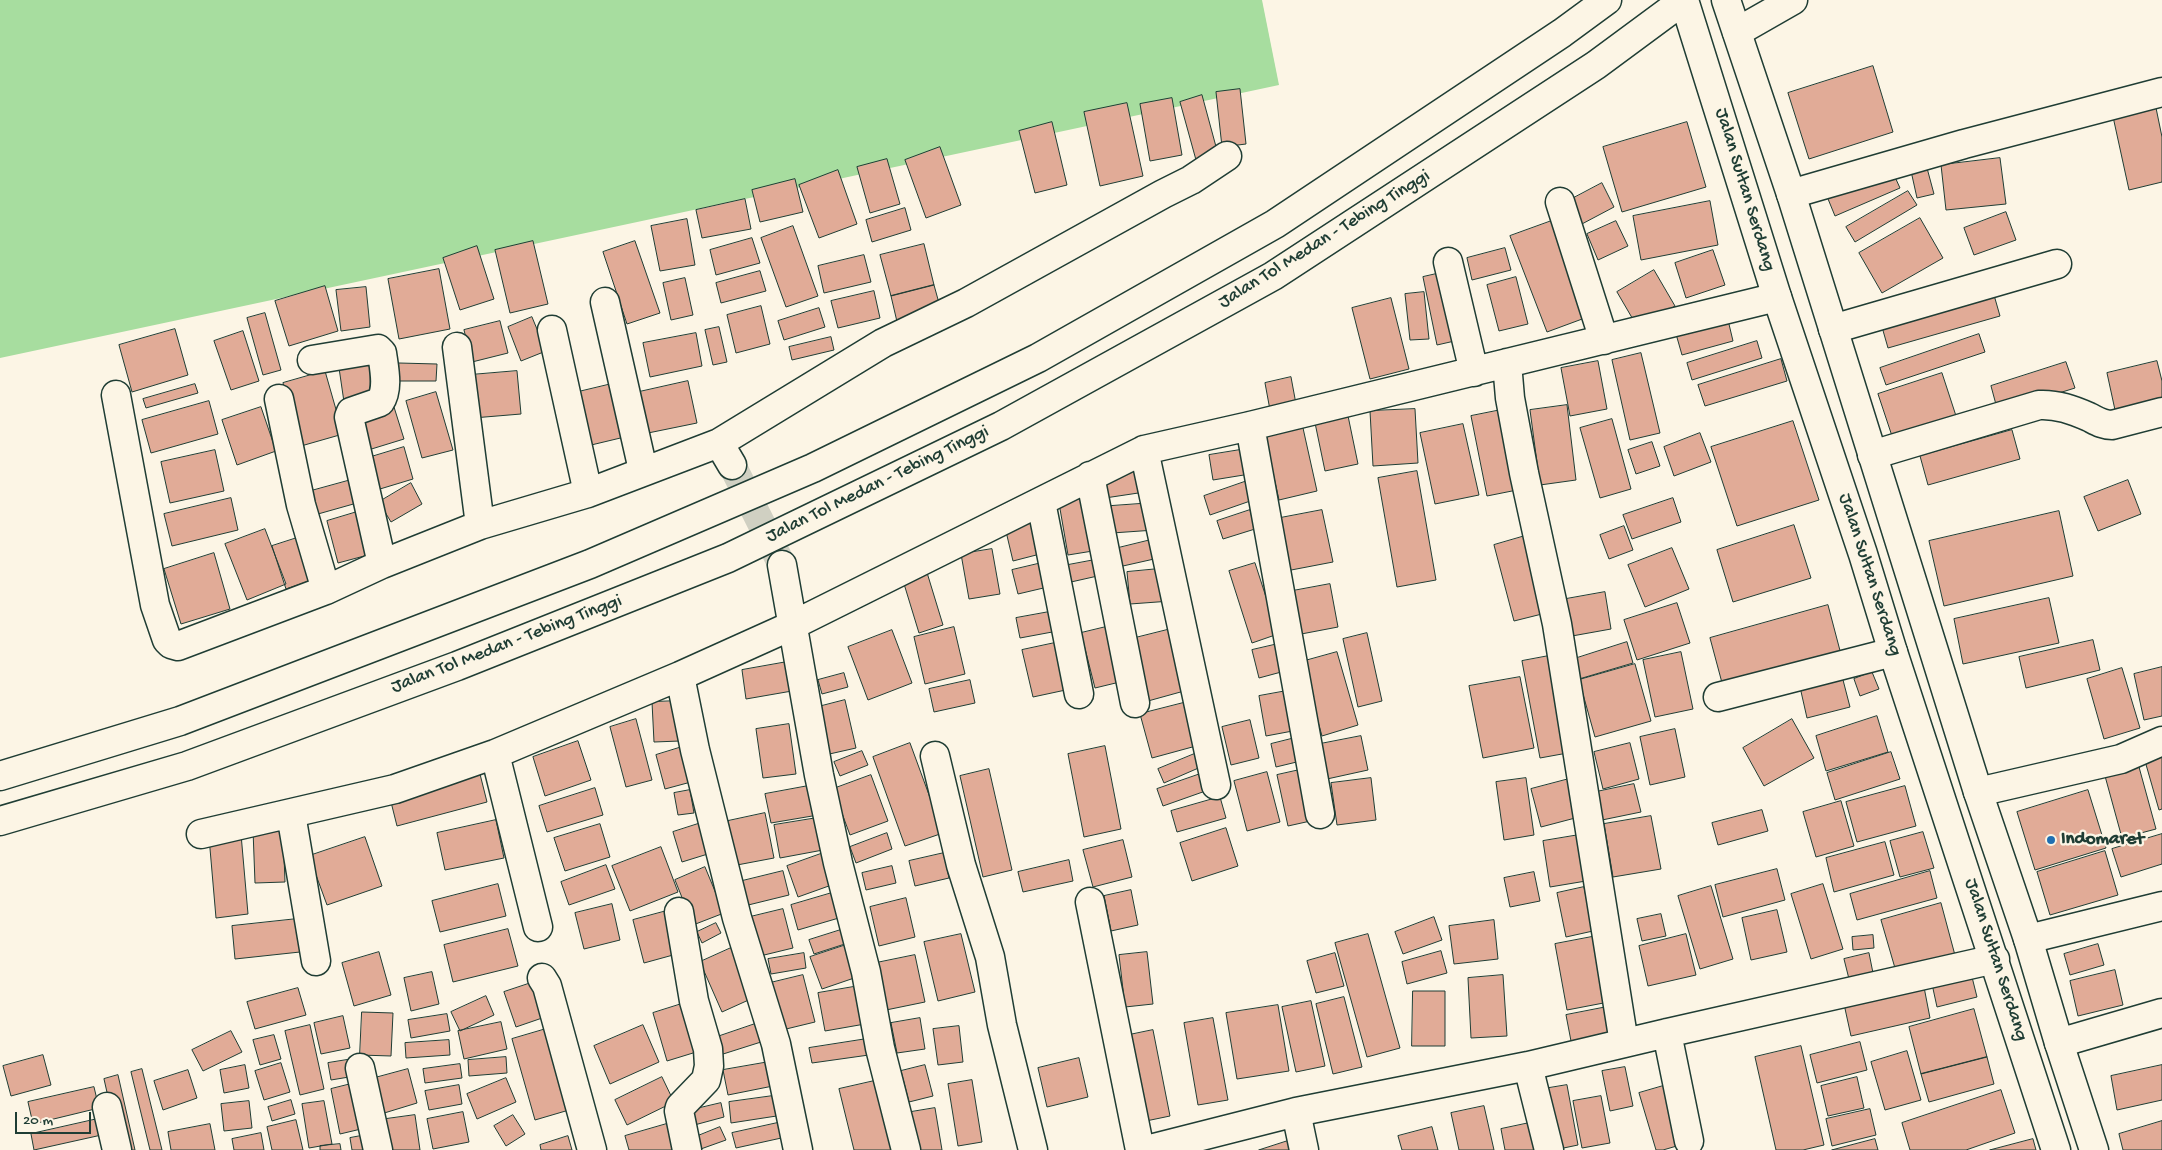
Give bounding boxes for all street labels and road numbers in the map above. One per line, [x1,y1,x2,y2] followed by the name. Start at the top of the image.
[1708,106,1780,274] street label: Jalan Sultan Serdang
[1215,165,1435,315] street label: Jalan Tol Medan - Tebing Tinggi
[763,421,993,549] street label: Jalan Tol Medan - Tebing Tinggi
[1832,491,1906,659] street label: Jalan Sultan Serdang
[388,590,626,700] street label: Jalan Tol Medan - Tebing Tinggi
[1958,876,2032,1044] street label: Jalan Sultan Serdang

